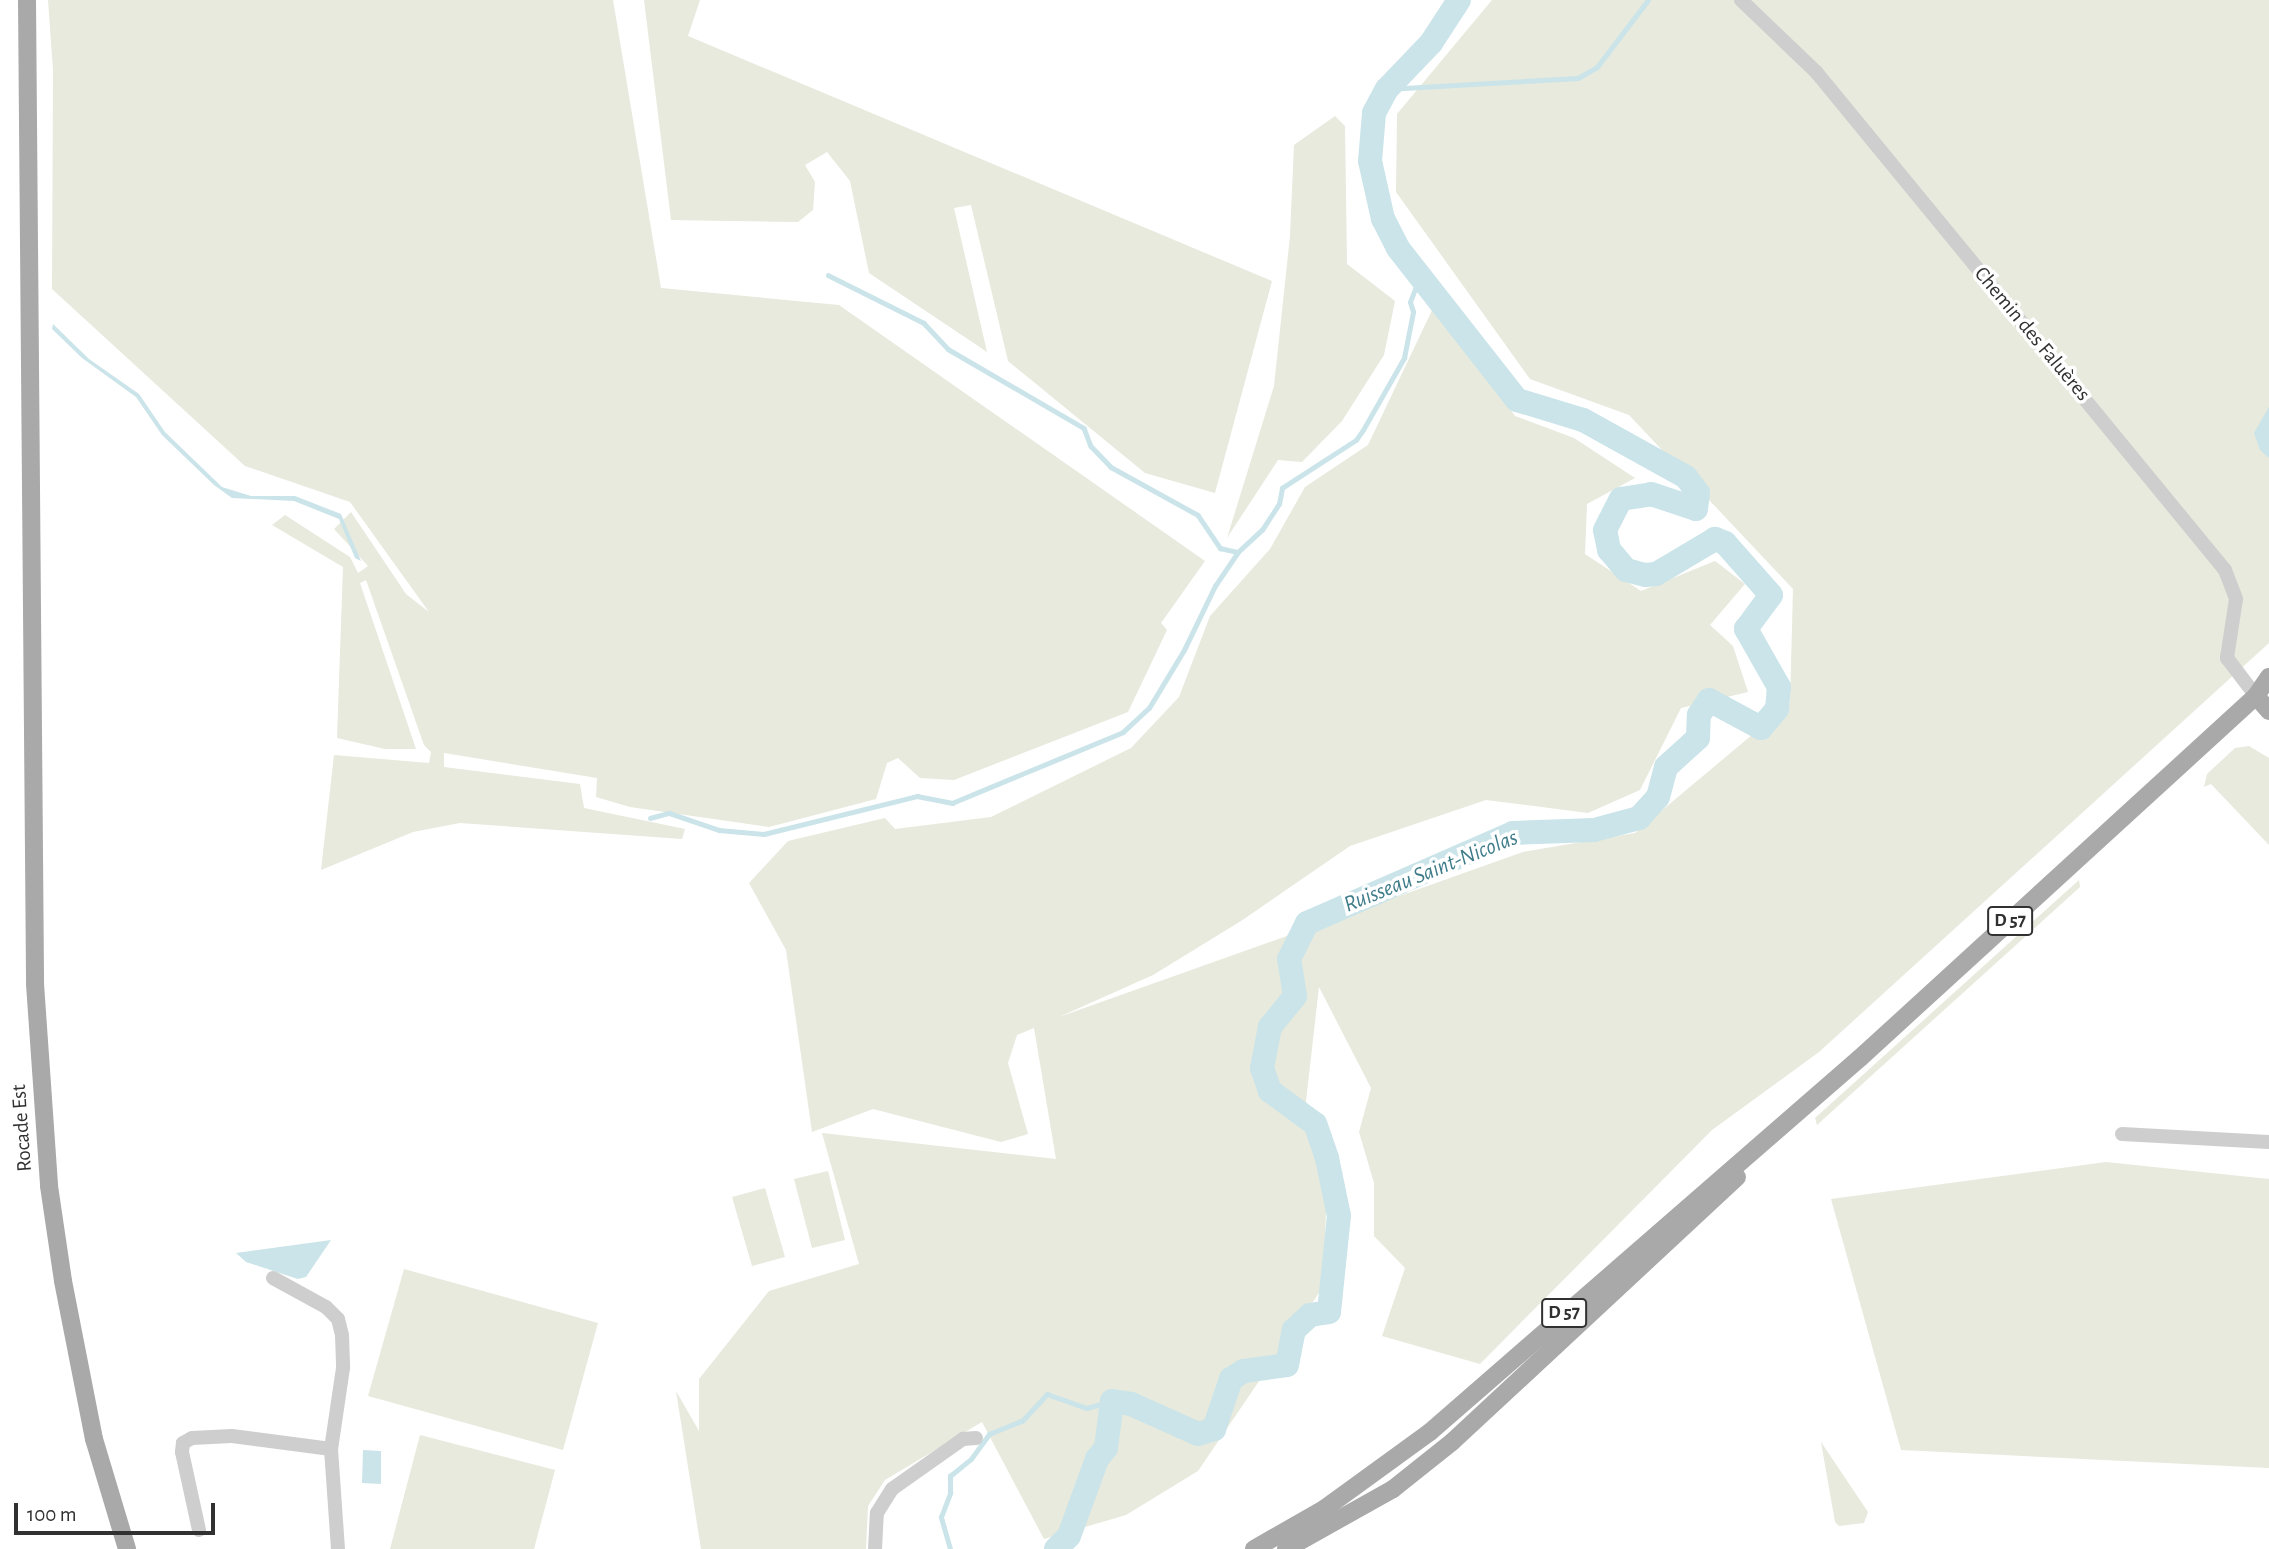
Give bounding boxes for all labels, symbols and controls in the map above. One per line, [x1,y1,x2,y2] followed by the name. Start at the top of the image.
[1969,262,2095,406] street label: Chemin des Faluères
[1340,825,1522,919] water label: Ruisseau Saint-Nicolas
[1986,906,2035,937] road number: D 57
[6,1084,38,1172] street label: Rocade Est
[1540,1298,1588,1329] road number: D 57
[18,1490,219,1534] scale bar
[27,1504,77,1525] text: 100 m

